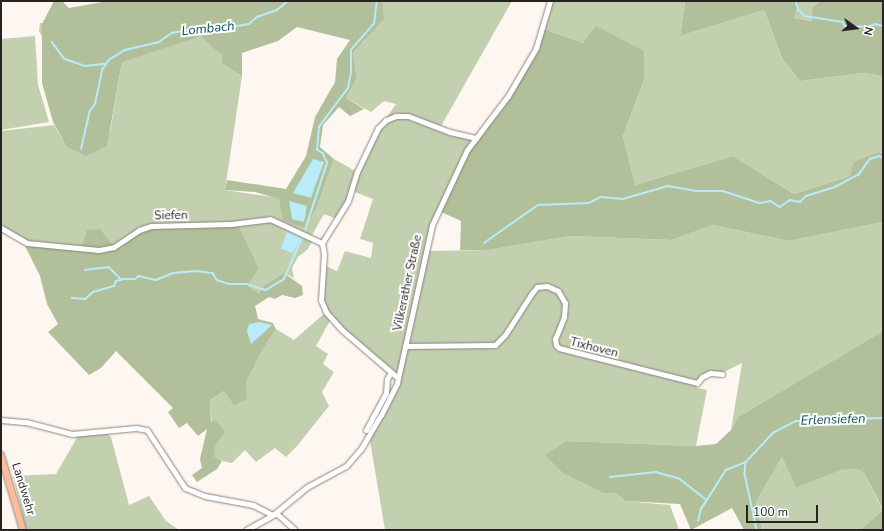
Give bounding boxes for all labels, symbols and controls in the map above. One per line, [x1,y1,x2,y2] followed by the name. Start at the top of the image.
[836,8,876,48] north arrow
[181,18,235,40] water label: Lombach
[860,25,876,37] text: N
[154,209,188,223] street label: Siefen
[391,234,425,332] street label: Vilkerather Straße
[568,335,620,361] street label: Tixhoven
[800,411,866,429] water label: Erlensiefen
[8,461,38,517] street label: Landwehr
[748,497,820,523] scale bar
[753,504,788,520] text: 100 m

